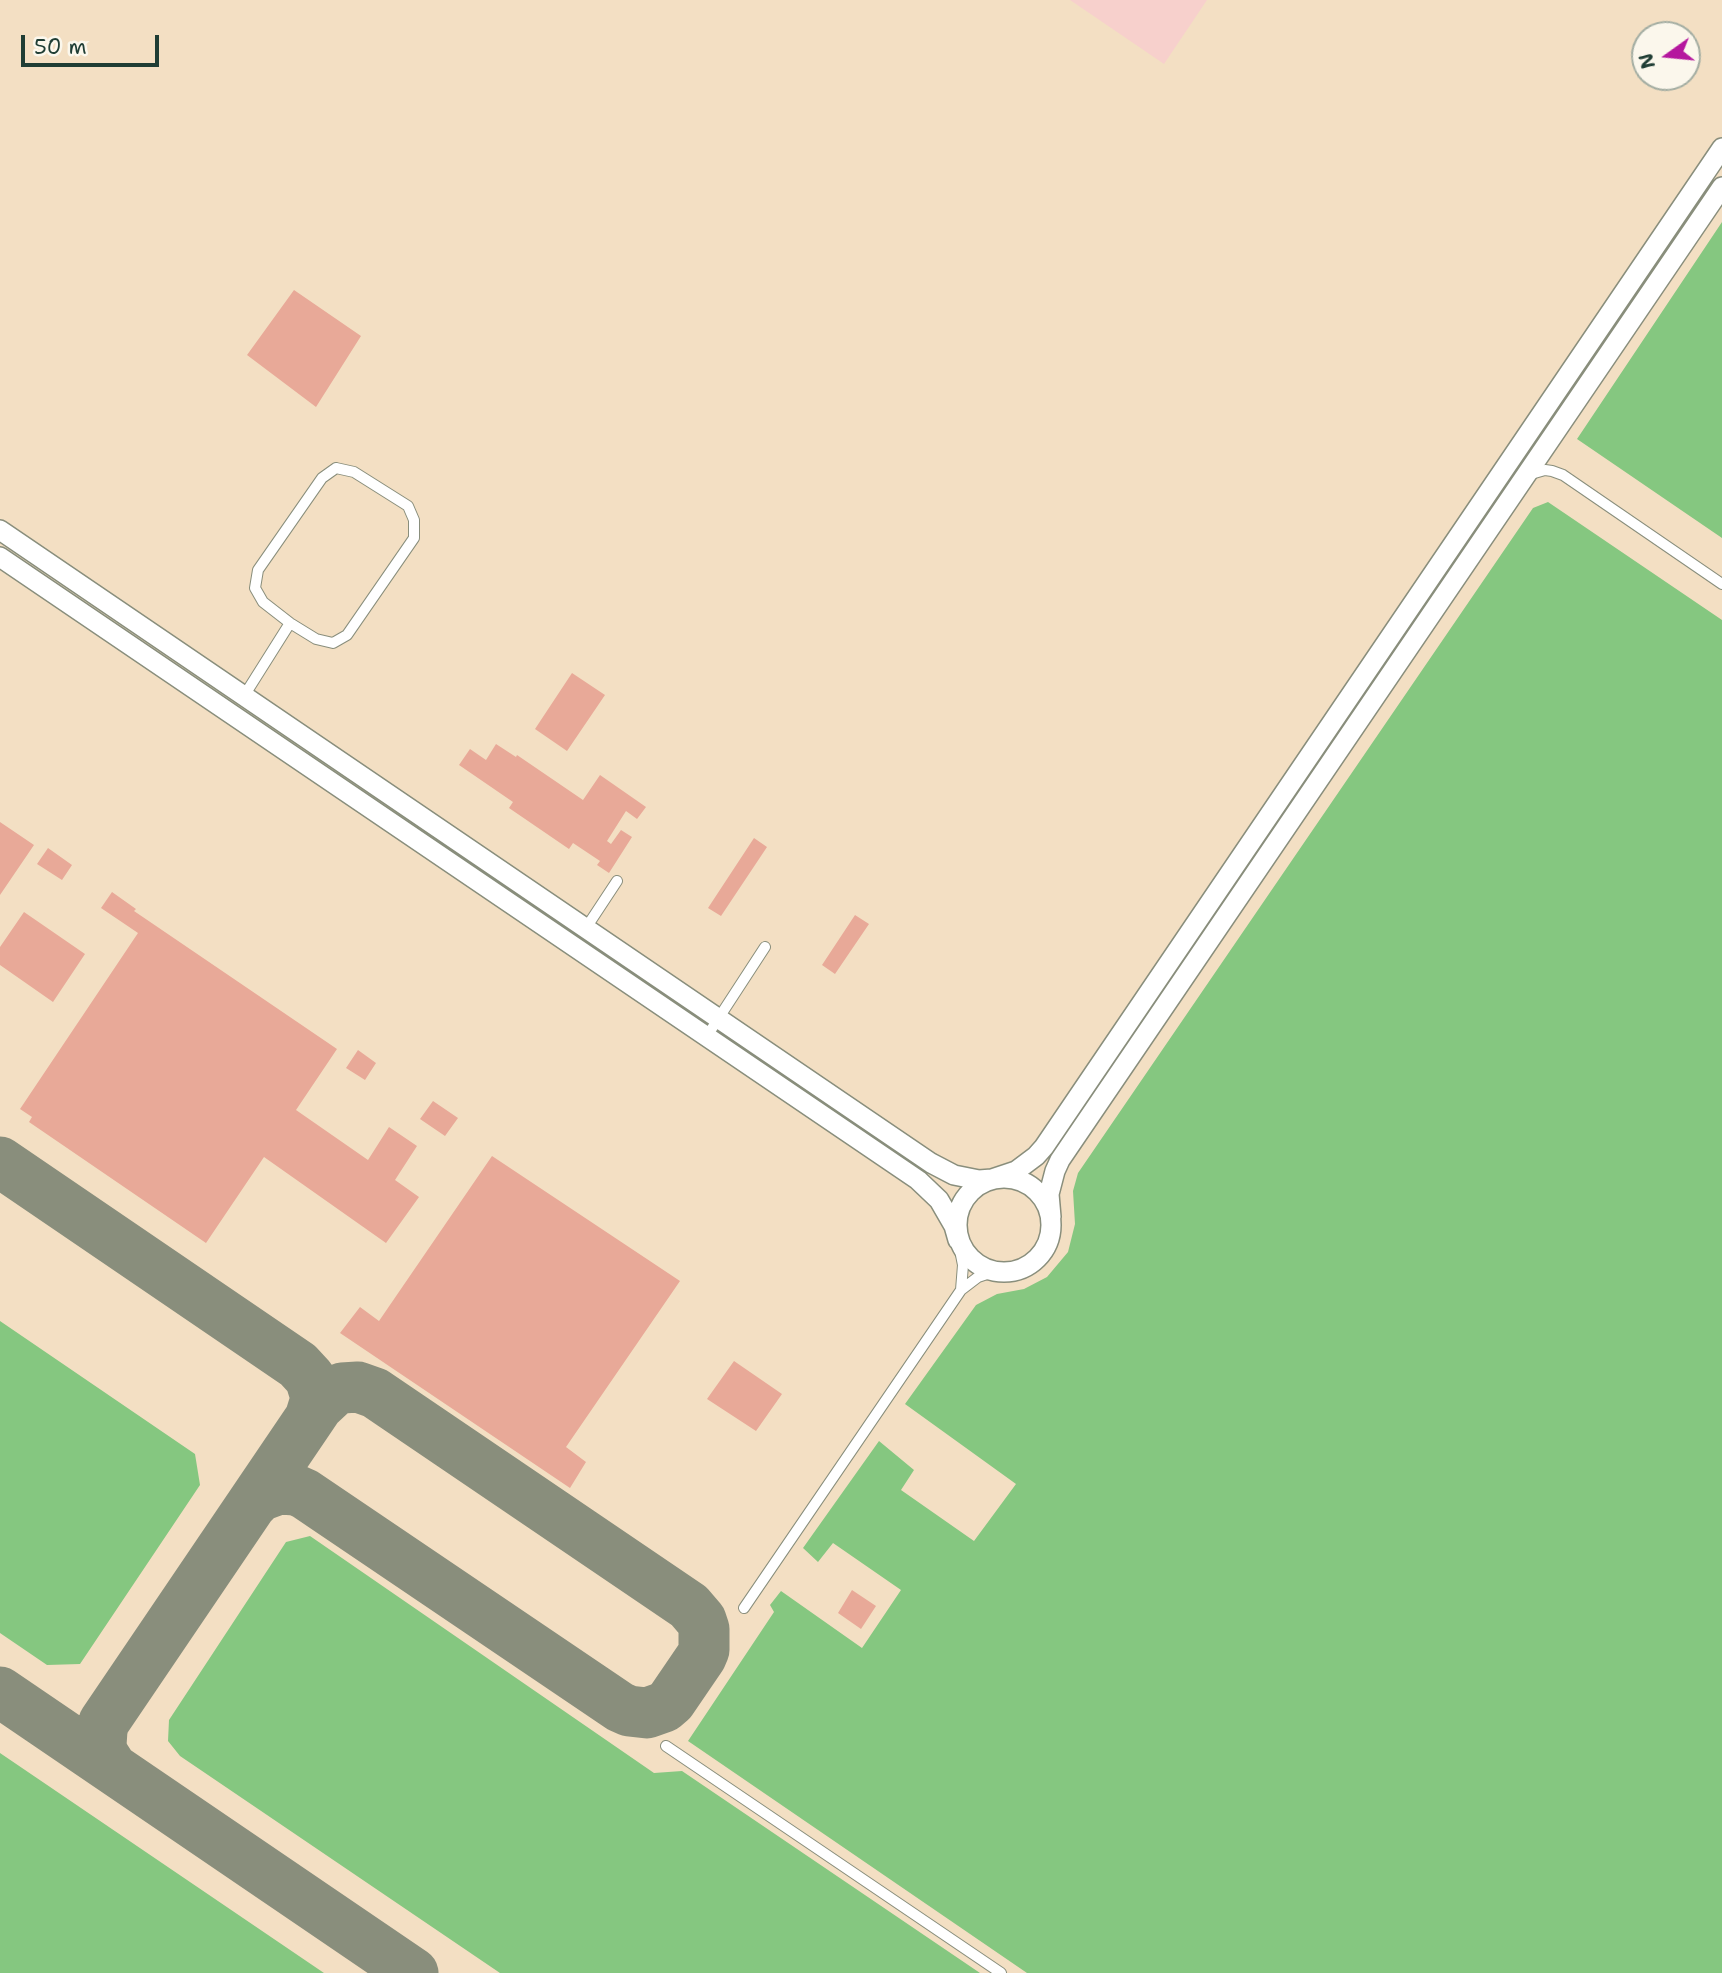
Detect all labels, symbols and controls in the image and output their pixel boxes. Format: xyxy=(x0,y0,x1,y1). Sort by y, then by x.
scale bar xyxy=(24,21,163,65)
north arrow xyxy=(1631,21,1701,91)
text: 50 m xyxy=(34,33,87,61)
text: N xyxy=(1633,51,1661,72)

